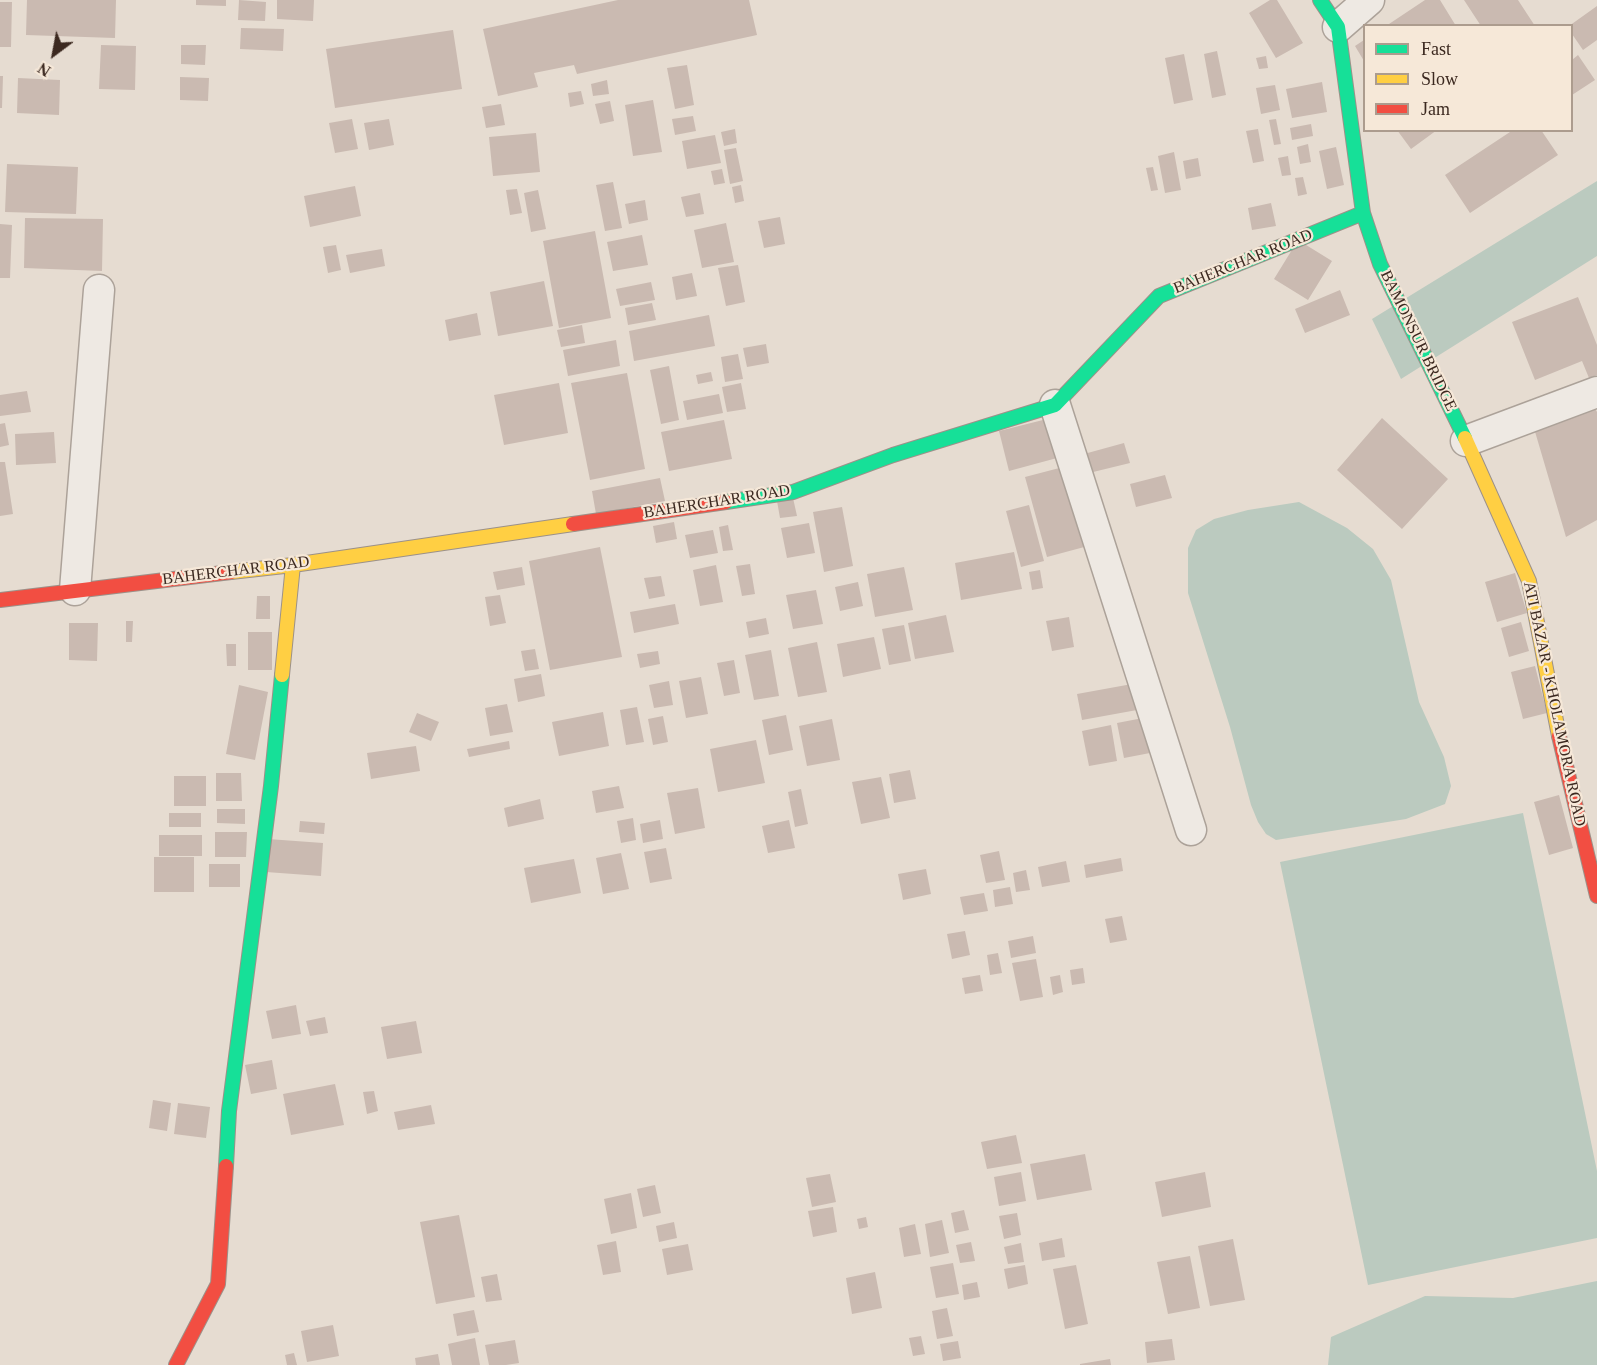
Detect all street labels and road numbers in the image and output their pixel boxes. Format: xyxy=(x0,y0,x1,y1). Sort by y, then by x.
street label: BAHERCHAR ROAD xyxy=(1171,225,1315,299)
street label: BAMONSUR BRIDGE xyxy=(1376,267,1460,415)
street label: BAHERCHAR ROAD xyxy=(642,481,792,523)
street label: BAHERCHAR ROAD xyxy=(161,552,311,590)
street label: ATI BAZAR - KHOLAMORA ROAD xyxy=(1519,580,1589,828)

